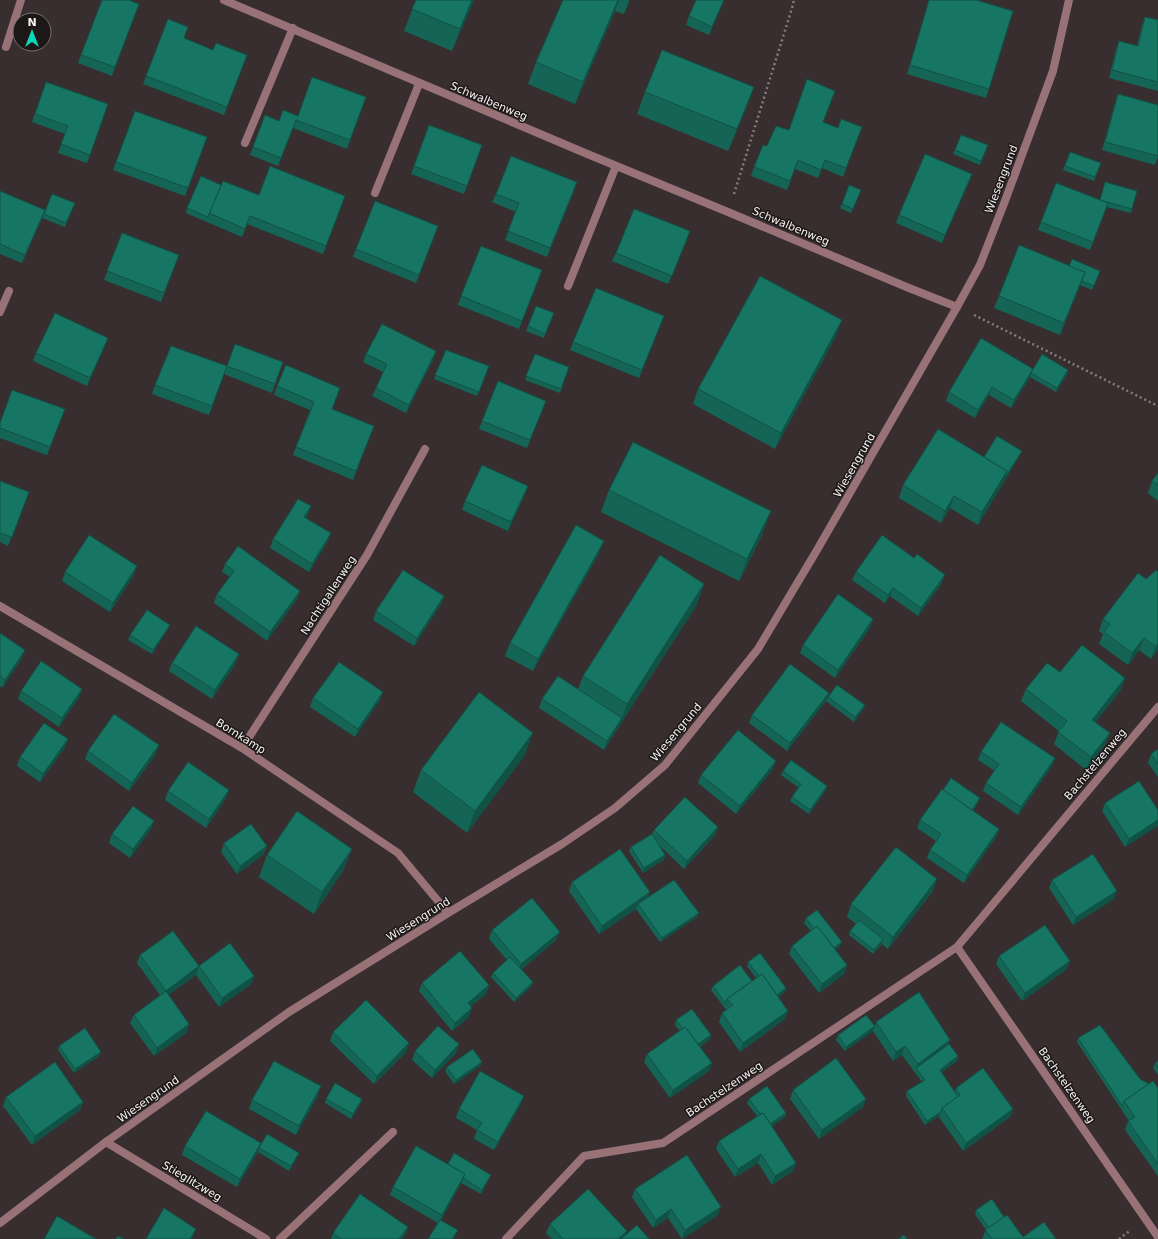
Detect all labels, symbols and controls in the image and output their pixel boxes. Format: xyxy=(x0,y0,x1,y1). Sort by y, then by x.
north arrow xyxy=(12,12,52,52)
text: N xyxy=(27,16,37,29)
street label: Schwalbenweg xyxy=(448,79,529,124)
street label: Wiesengrund xyxy=(982,143,1021,215)
street label: Schwalbenweg xyxy=(750,204,831,249)
street label: Wiesengrund xyxy=(831,431,878,500)
street label: Nachtigallenweg xyxy=(298,553,359,637)
street label: Wiesengrund xyxy=(648,700,705,764)
street label: Bornkamp xyxy=(213,716,268,757)
street label: Bachstelzenweg xyxy=(1062,726,1129,803)
street label: Wiesengrund xyxy=(384,895,452,944)
street label: Bachstelzenweg xyxy=(1036,1045,1098,1126)
street label: Bachstelzenweg xyxy=(684,1059,765,1120)
street label: Wiesengrund xyxy=(115,1073,182,1125)
street label: Stieglitzweg xyxy=(160,1159,224,1204)

